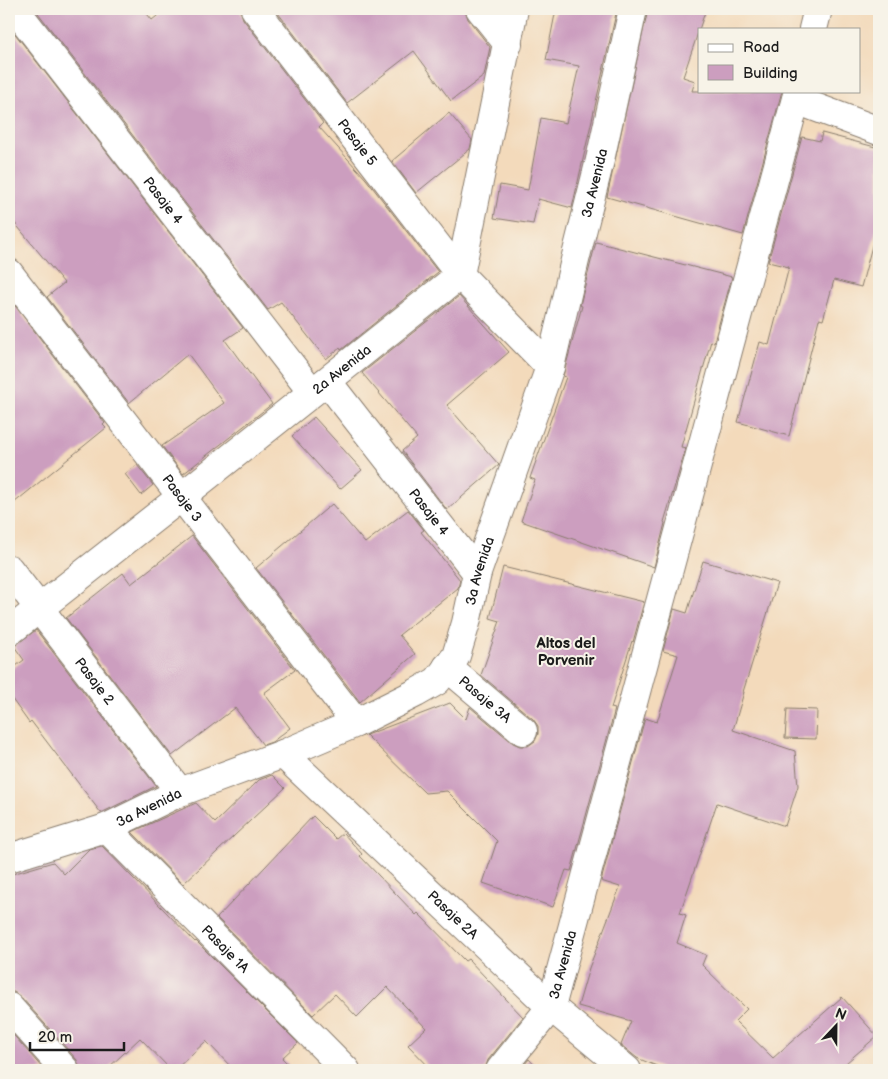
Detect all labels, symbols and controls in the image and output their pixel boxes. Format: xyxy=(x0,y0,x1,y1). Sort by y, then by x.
legend xyxy=(698,28,860,92)
text: Road xyxy=(743,38,779,57)
text: Building xyxy=(743,64,798,83)
street label: Pasaje 5 xyxy=(334,116,381,169)
street label: 3a Avenida xyxy=(578,147,611,219)
street label: Pasaje 4 xyxy=(139,174,187,228)
street label: 2a Avenida xyxy=(309,341,375,398)
street label: Pasaje 3 xyxy=(158,471,206,525)
street label: Pasaje 4 xyxy=(405,485,453,539)
street label: 3a Avenida xyxy=(462,534,498,607)
district label: Altos del Porvenir xyxy=(536,634,595,670)
street label: Pasaje 2 xyxy=(71,654,118,709)
street label: Pasaje 3A xyxy=(455,673,515,727)
street label: 3a Avenida xyxy=(113,785,184,831)
street label: Pasaje 2A xyxy=(424,887,482,943)
street label: Pasaje 1A xyxy=(198,922,253,977)
street label: 3a Avenida xyxy=(546,928,580,1001)
north arrow xyxy=(810,1002,860,1052)
text: N xyxy=(833,1005,849,1024)
scale bar xyxy=(30,1019,124,1051)
text: 20 m xyxy=(38,1028,72,1047)

